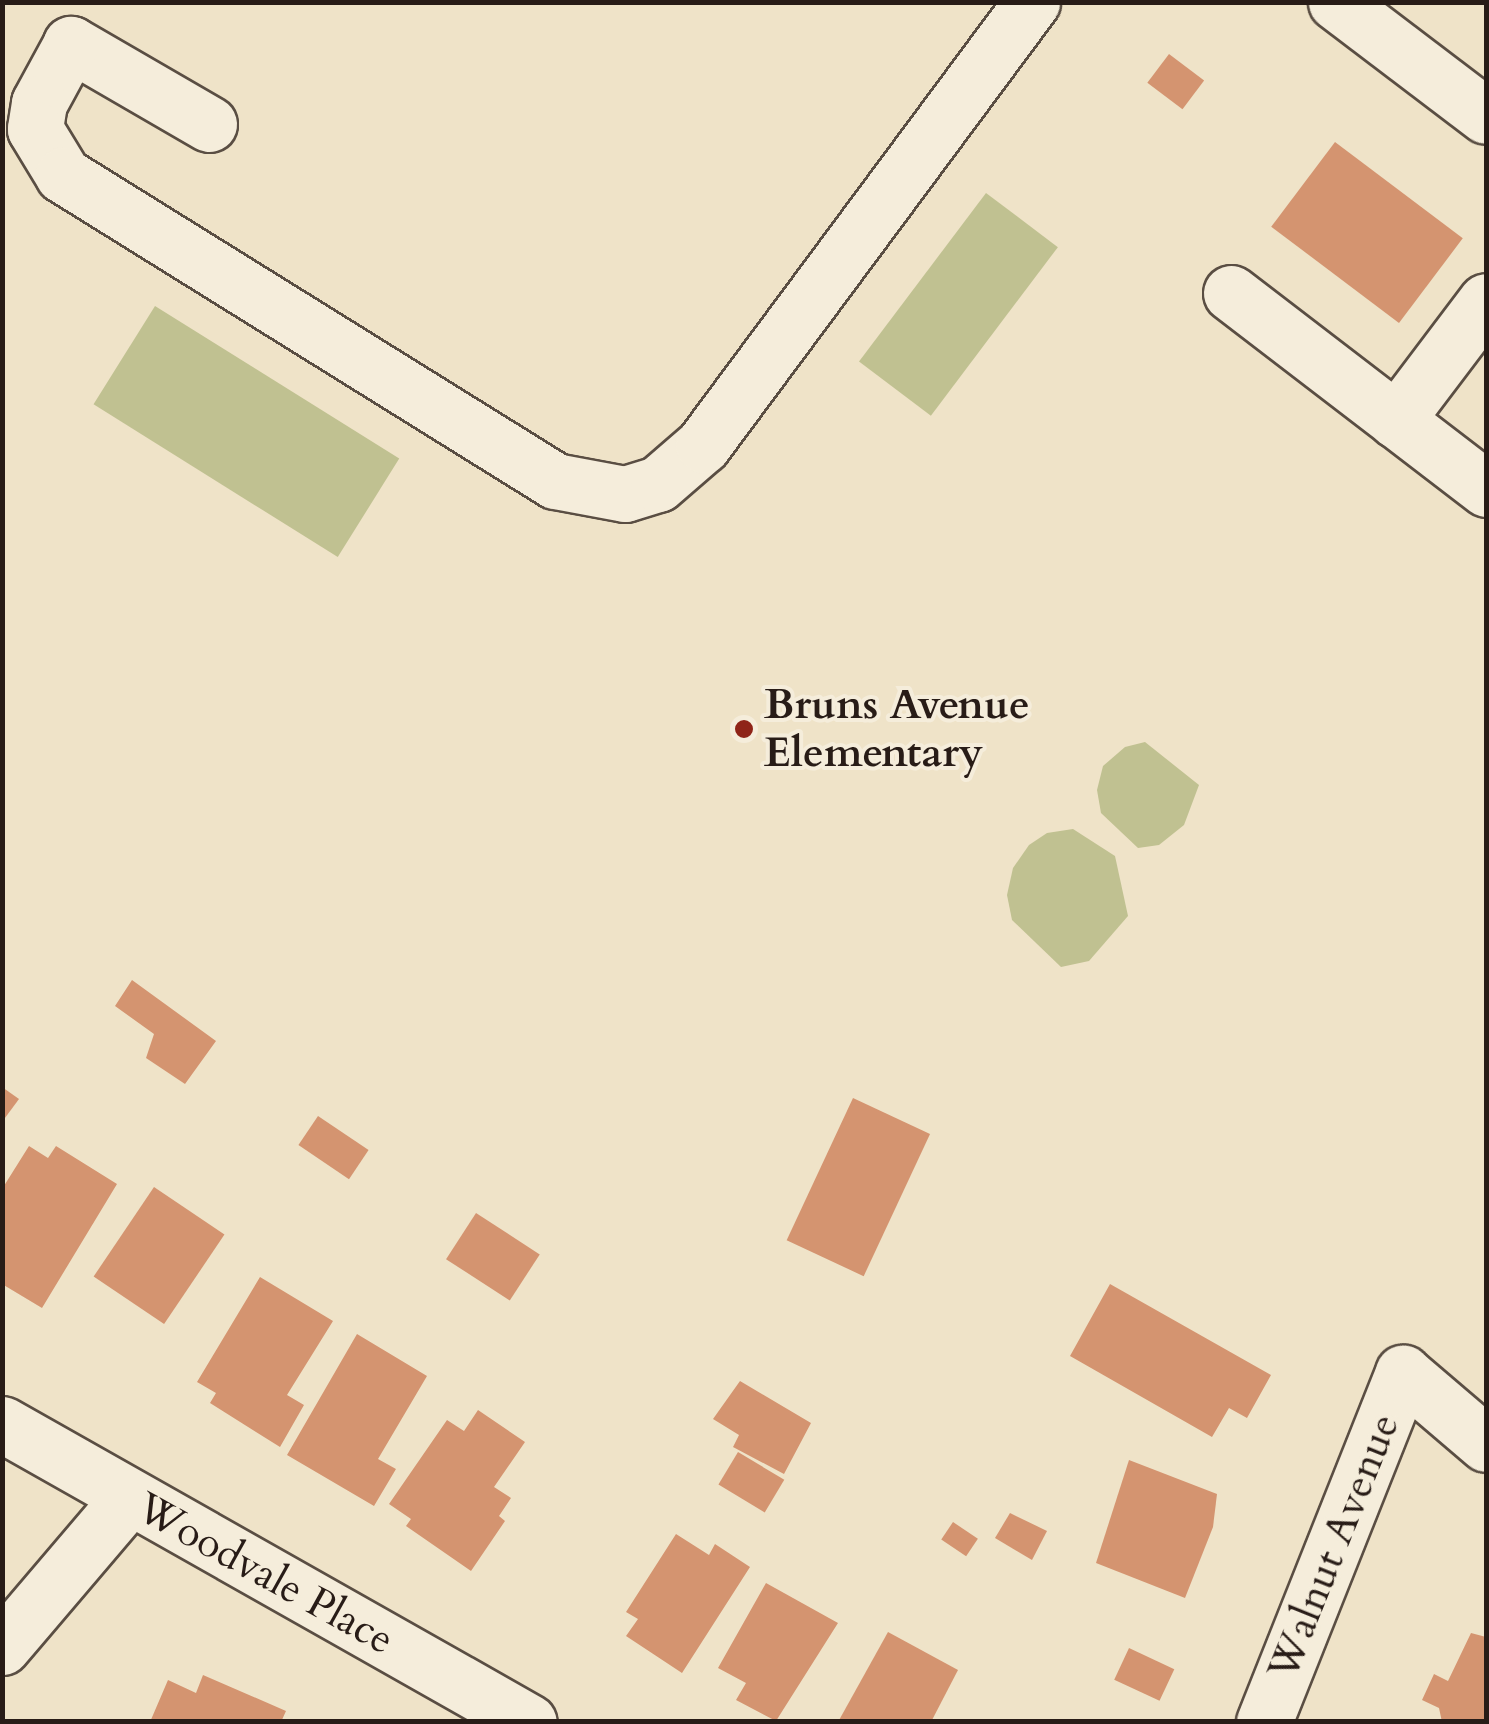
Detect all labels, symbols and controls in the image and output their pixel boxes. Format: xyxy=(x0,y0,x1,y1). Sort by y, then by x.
place label: Bruns Avenue Elementary xyxy=(764,680,1030,778)
marker: Bruns Avenue Elementary xyxy=(733,718,755,740)
street label: Walnut Avenue xyxy=(1258,1406,1410,1688)
street label: Woodvale Place xyxy=(128,1483,402,1665)

